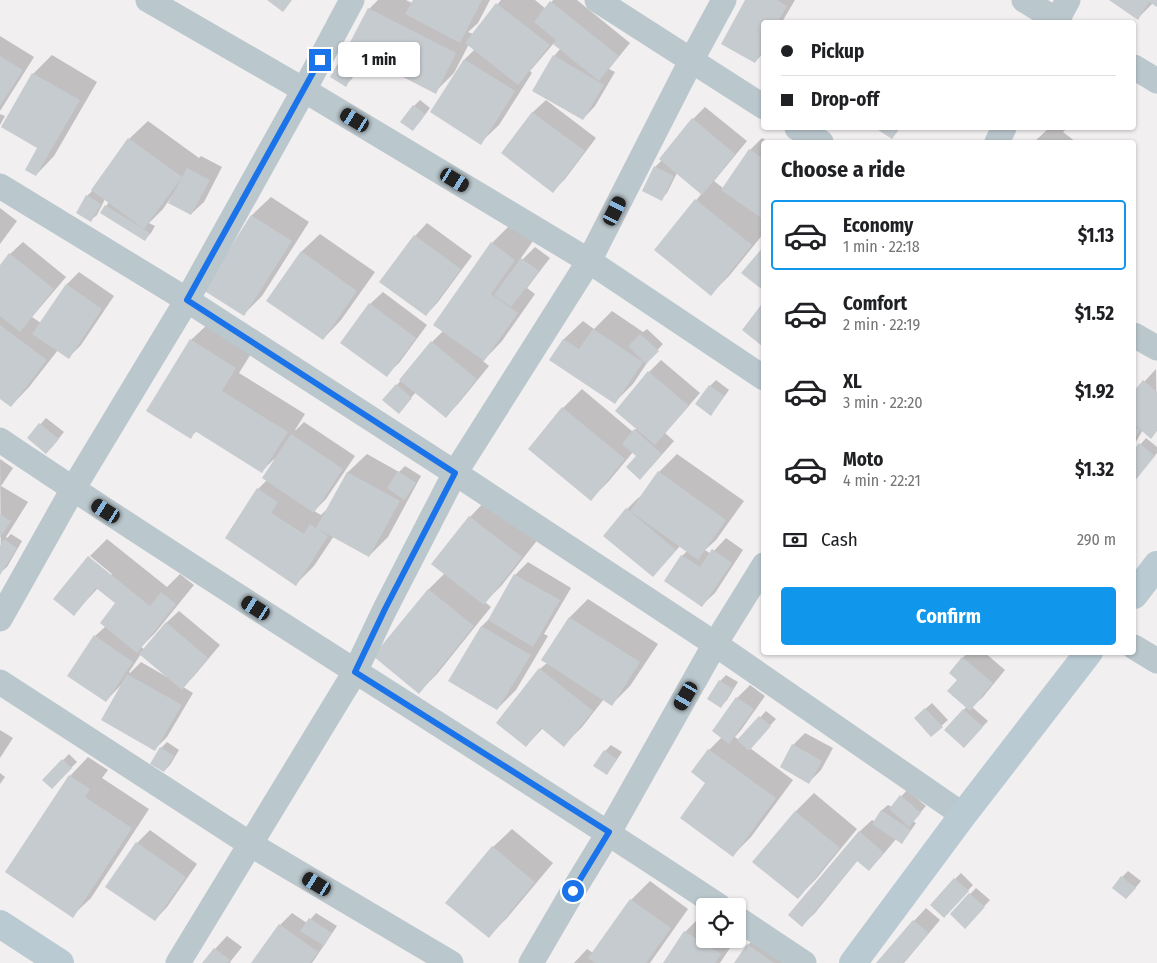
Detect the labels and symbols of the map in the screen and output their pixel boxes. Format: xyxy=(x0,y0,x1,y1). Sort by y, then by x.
callout: 1 min xyxy=(338,42,420,78)
route end xyxy=(309,49,331,71)
car xyxy=(338,106,371,134)
car xyxy=(438,166,471,194)
car xyxy=(601,194,628,228)
car xyxy=(89,497,122,525)
car xyxy=(239,594,272,622)
car xyxy=(672,679,699,713)
car xyxy=(300,870,333,898)
route start xyxy=(562,880,584,902)

